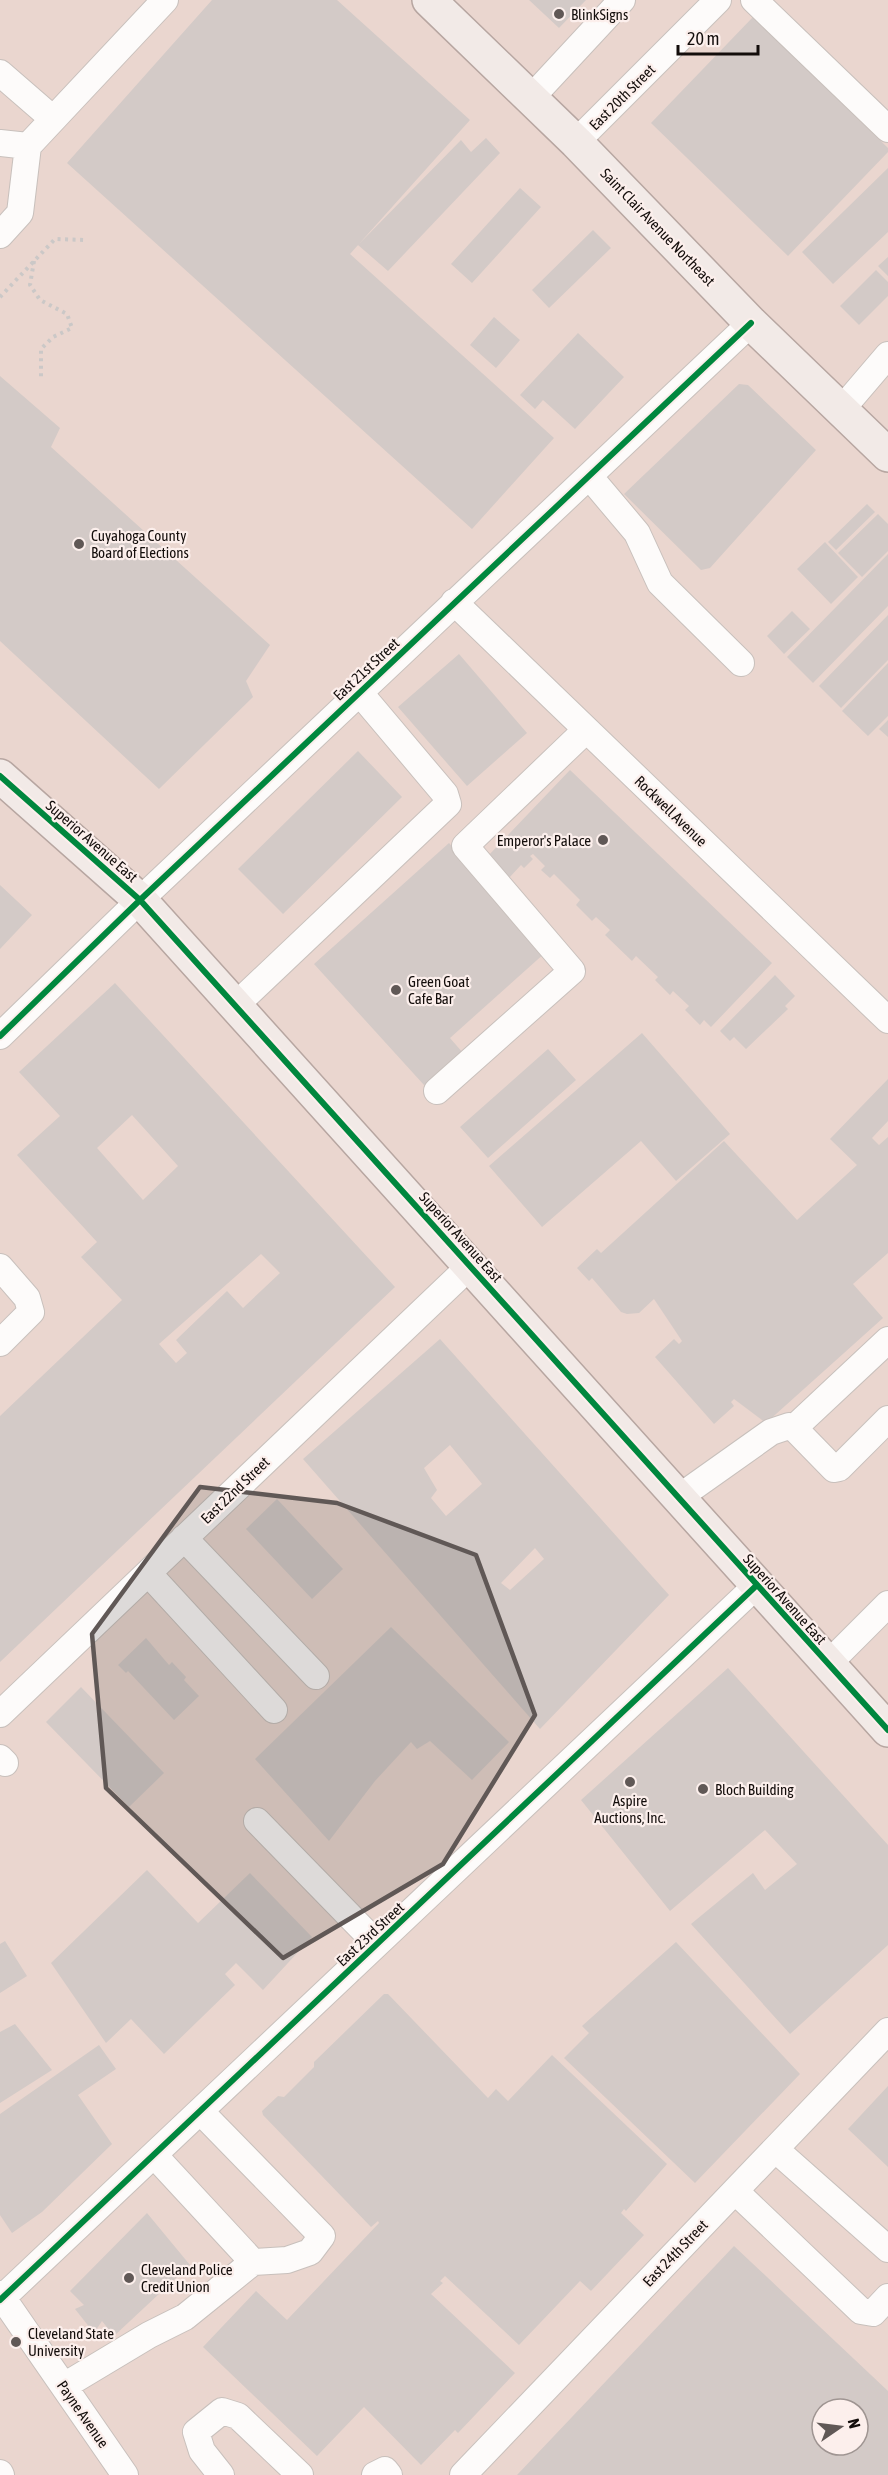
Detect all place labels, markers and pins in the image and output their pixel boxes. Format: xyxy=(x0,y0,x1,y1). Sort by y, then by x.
place label: BlinkSigns xyxy=(571,6,628,23)
marker: BlinkSigns xyxy=(552,7,566,21)
place label: Cuyahoga County Board of Elections xyxy=(91,527,189,561)
marker: Cuyahoga County Board of Elections xyxy=(72,537,86,551)
place label: Emperor's Palace xyxy=(497,832,591,849)
marker: Emperor's Palace xyxy=(596,833,610,847)
place label: Green Goat Cafe Bar xyxy=(408,973,470,1007)
marker: Green Goat Cafe Bar xyxy=(389,983,403,997)
marker: Aspire Auctions, Inc. xyxy=(623,1775,637,1789)
place label: Bloch Building xyxy=(715,1781,794,1798)
marker: Bloch Building xyxy=(696,1782,710,1796)
place label: Aspire Auctions, Inc. xyxy=(594,1792,666,1826)
place label: Cleveland Police Credit Union xyxy=(141,2261,233,2295)
marker: Cleveland Police Credit Union xyxy=(122,2271,136,2285)
place label: Cleveland State University xyxy=(28,2325,114,2359)
marker: Cleveland State University xyxy=(9,2335,23,2349)

